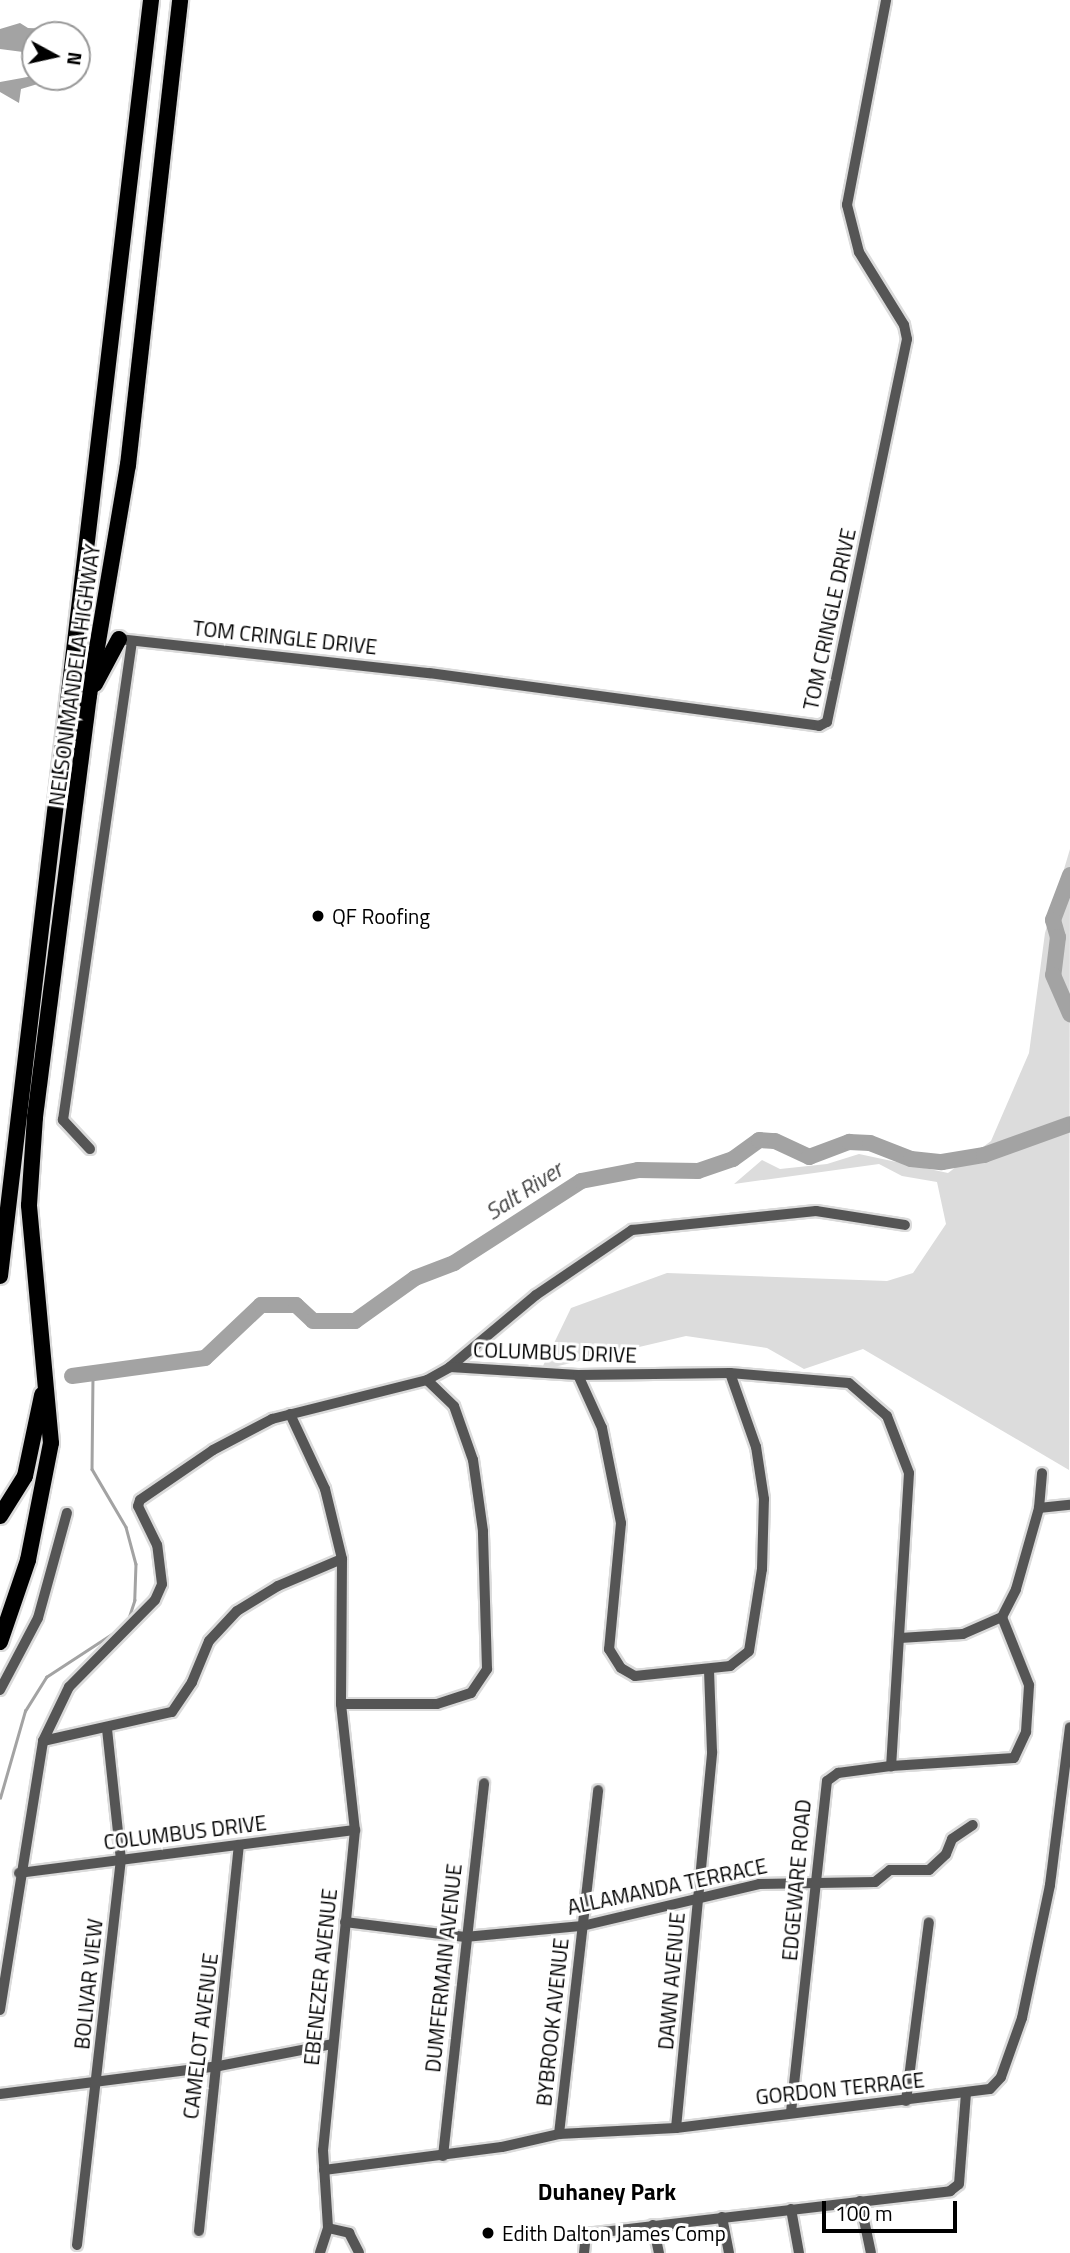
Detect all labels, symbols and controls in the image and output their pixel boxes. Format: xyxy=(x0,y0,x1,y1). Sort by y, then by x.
north arrow xyxy=(21,21,91,91)
text: N xyxy=(60,50,91,67)
street label: TOM CRINGLE DRIVE xyxy=(797,526,861,712)
street label: NELSON MANDELA HIGHWAY xyxy=(43,543,105,807)
street label: TOM CRINGLE DRIVE xyxy=(192,615,378,659)
place label: QF Roofing xyxy=(332,903,430,929)
marker: QF Roofing xyxy=(310,908,326,924)
water label: Salt River xyxy=(480,1156,568,1226)
street label: COLUMBUS DRIVE xyxy=(473,1337,637,1367)
street label: EDGEWARE ROAD xyxy=(776,1798,816,1962)
street label: COLUMBUS DRIVE xyxy=(102,1810,268,1854)
street label: ALLAMANDA TERRACE xyxy=(565,1853,769,1919)
street label: DUMFERMAIN AVENUE xyxy=(420,1862,466,2074)
street label: EBENEZER AVENUE xyxy=(298,1887,342,2067)
street label: DAWN AVENUE xyxy=(652,1911,690,2051)
street label: BOLIVAR VIEW xyxy=(69,1917,107,2051)
street label: BYBROOK AVENUE xyxy=(531,1937,573,2107)
street label: CAMELOT AVENUE xyxy=(177,1952,223,2120)
street label: GORDON TERRACE xyxy=(754,2067,926,2109)
district label: Duhaney Park xyxy=(538,2178,676,2206)
scale bar xyxy=(825,2186,960,2230)
text: 100 m xyxy=(835,2197,892,2229)
place label: Edith Dalton James Comp xyxy=(502,2220,726,2246)
marker: Edith Dalton James Comp xyxy=(480,2225,496,2241)

